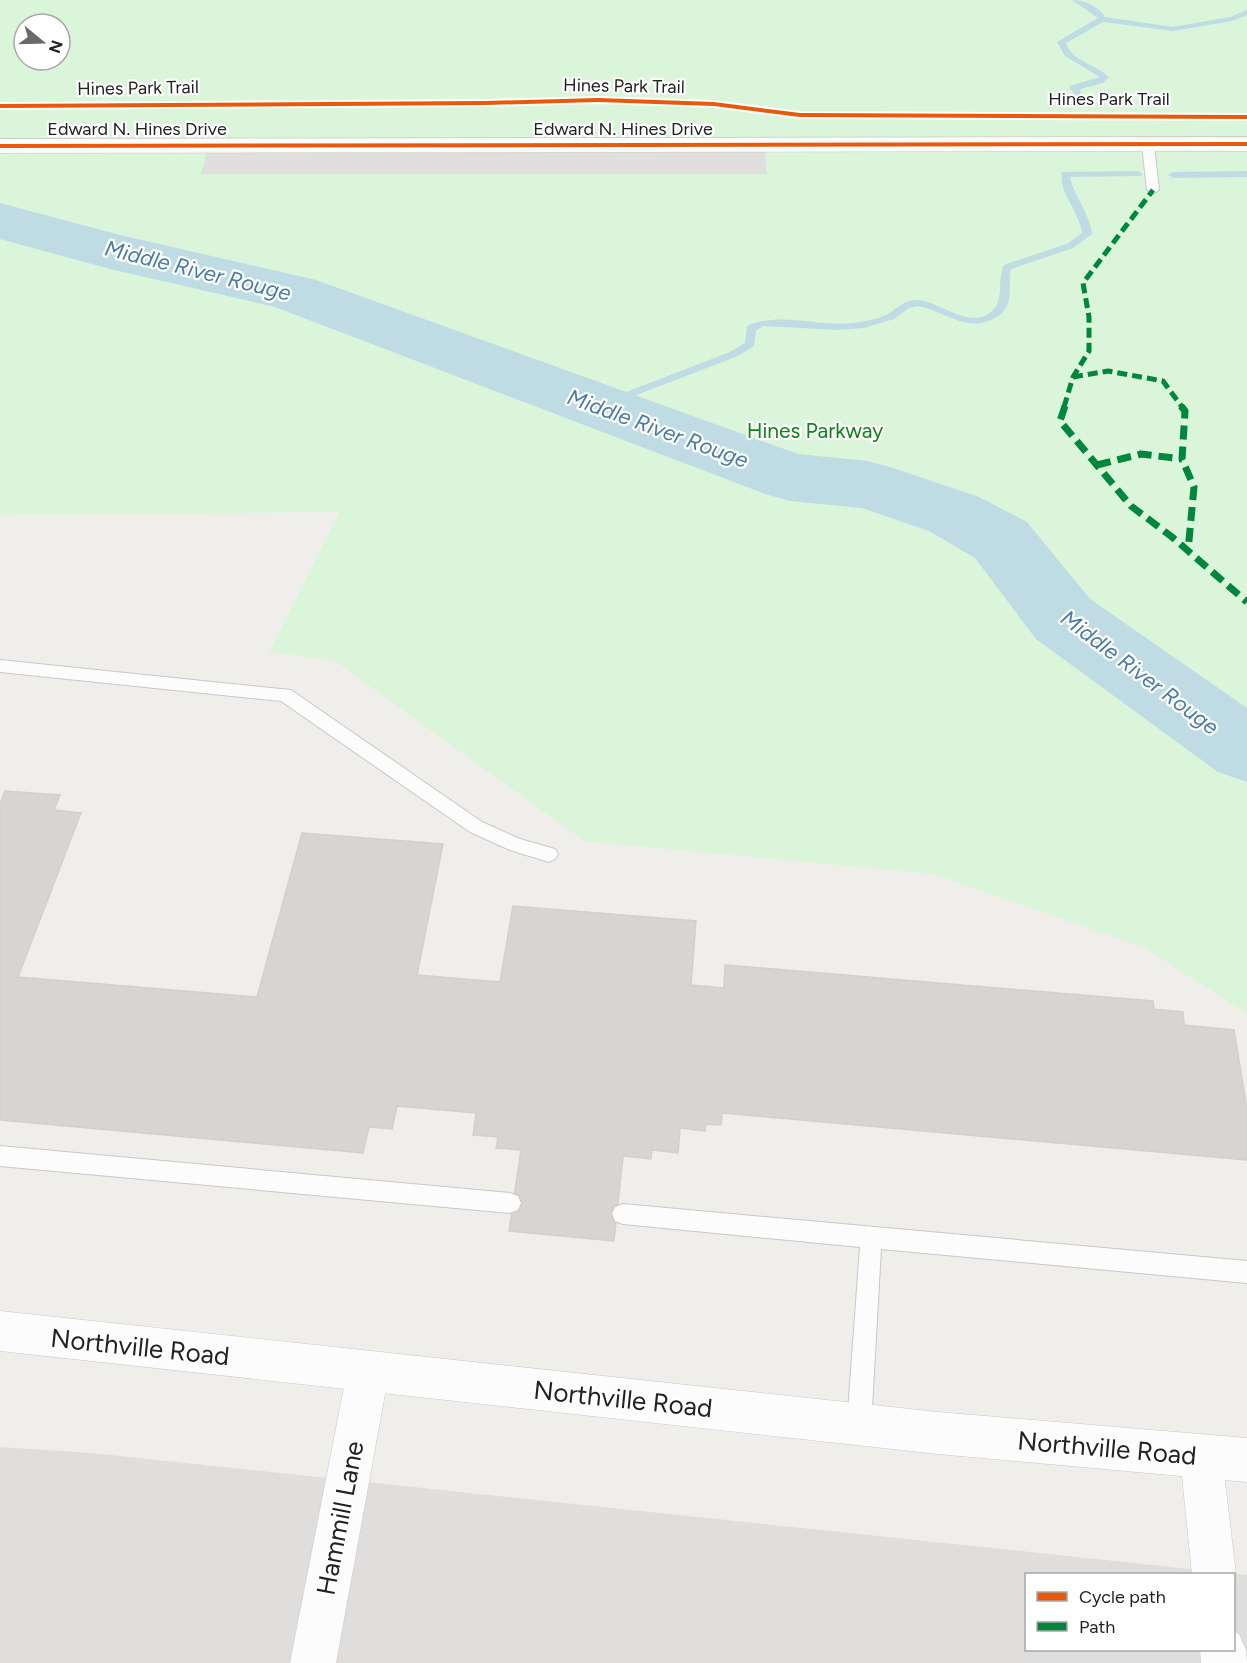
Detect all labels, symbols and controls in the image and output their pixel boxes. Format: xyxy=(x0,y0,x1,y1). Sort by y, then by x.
north arrow xyxy=(12,12,72,72)
text: N xyxy=(45,38,67,56)
street label: Hines Park Trail xyxy=(563,74,685,98)
street label: Hines Park Trail xyxy=(77,76,199,100)
street label: Hines Park Trail xyxy=(1048,88,1170,110)
street label: Edward N. Hines Drive xyxy=(47,118,227,140)
street label: Edward N. Hines Drive xyxy=(533,118,713,140)
water label: Middle River Rouge xyxy=(102,234,294,307)
water label: Middle River Rouge xyxy=(564,383,752,474)
park label: Hines Parkway xyxy=(747,418,883,443)
water label: Middle River Rouge xyxy=(1055,604,1224,741)
street label: Northville Road xyxy=(49,1322,231,1372)
street label: Northville Road xyxy=(532,1374,714,1424)
street label: Northville Road xyxy=(1016,1424,1198,1472)
street label: Hammill Lane xyxy=(309,1438,371,1598)
legend xyxy=(1025,1573,1235,1651)
text: Cycle path xyxy=(1079,1586,1166,1608)
text: Path xyxy=(1079,1616,1115,1638)

